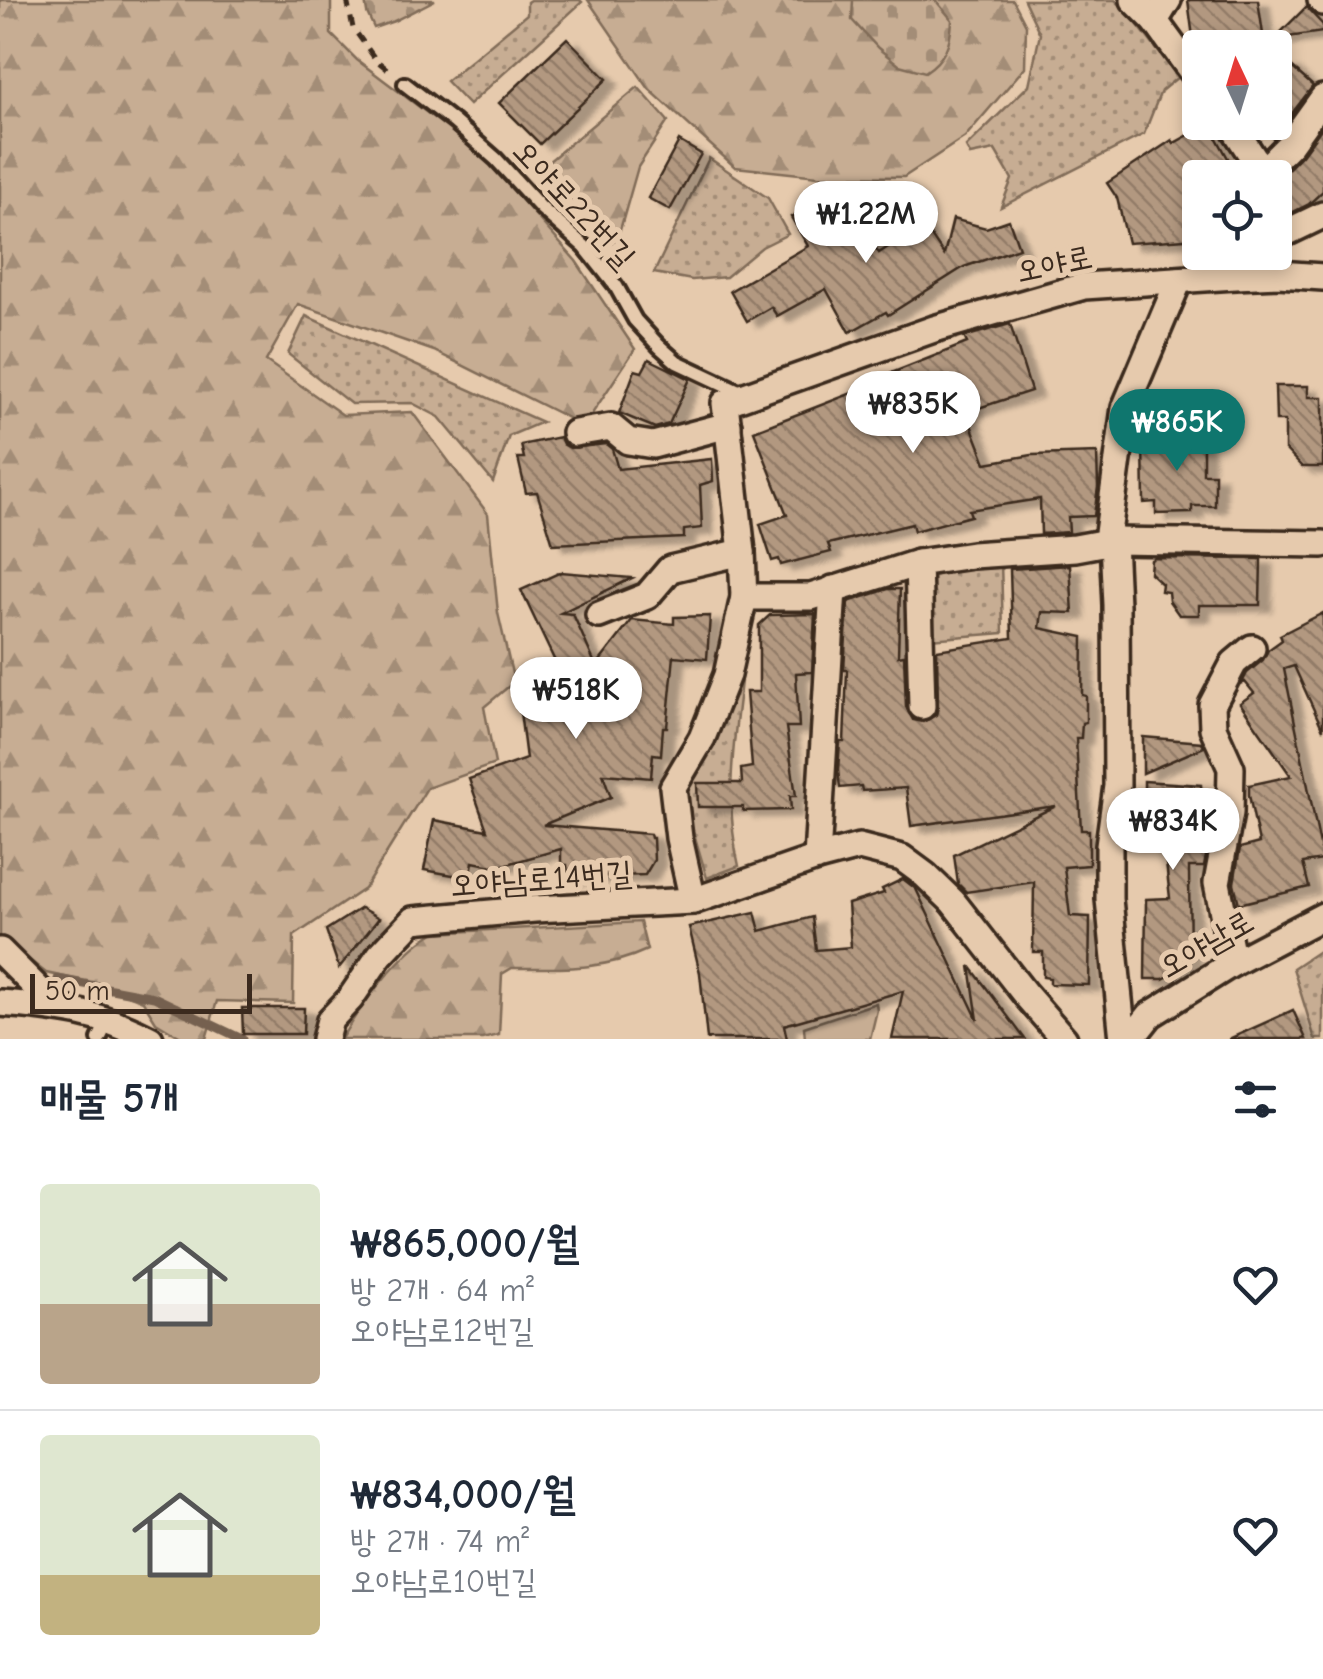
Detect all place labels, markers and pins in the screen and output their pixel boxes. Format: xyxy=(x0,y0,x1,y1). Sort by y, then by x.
pin: ₩1.22M xyxy=(785,181,947,266)
pin: ₩835K xyxy=(843,371,983,456)
pin: ₩865K xyxy=(1107,389,1247,474)
pin: ₩518K xyxy=(506,657,646,742)
pin: ₩834K xyxy=(1103,788,1243,873)

